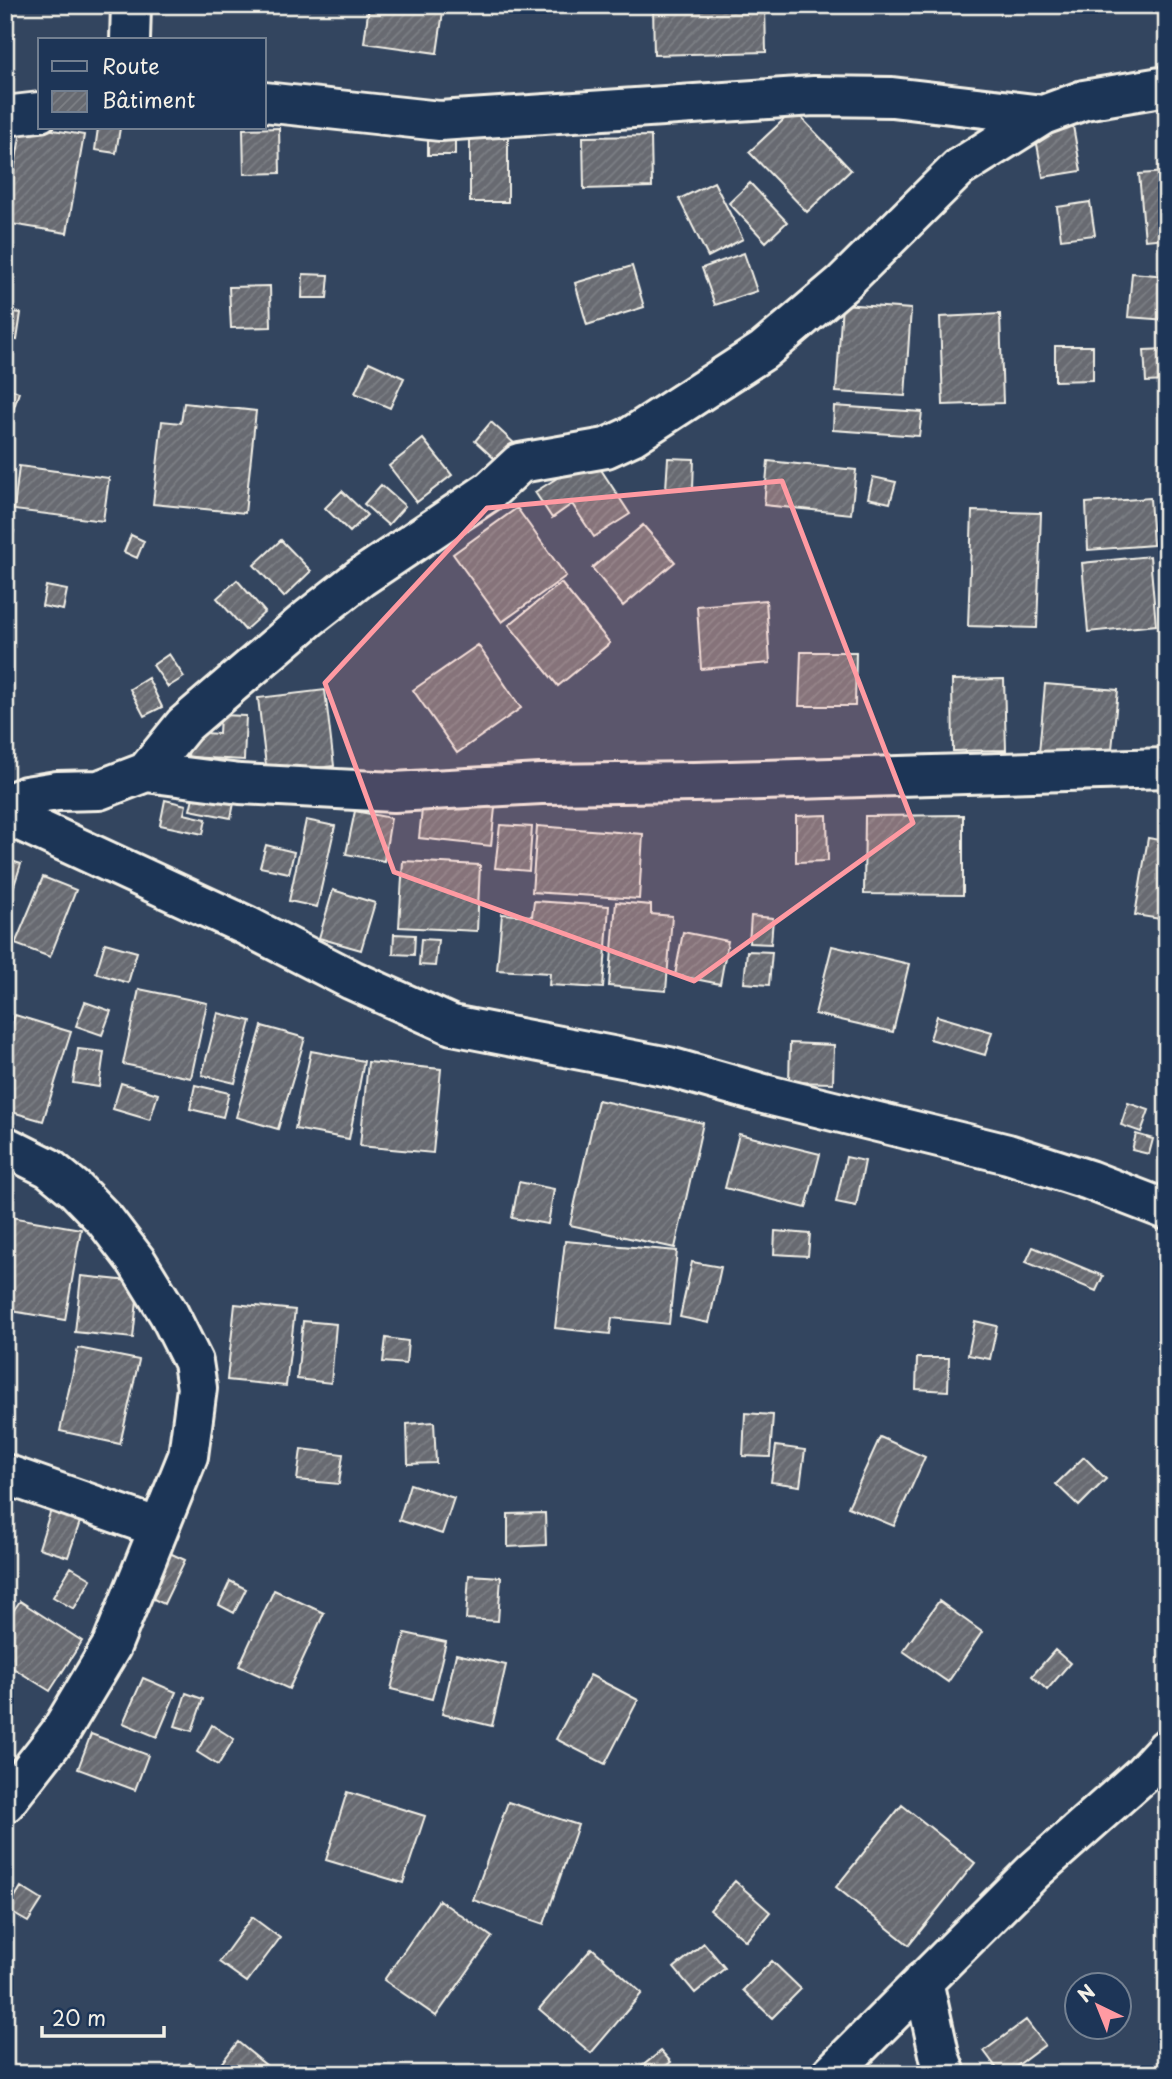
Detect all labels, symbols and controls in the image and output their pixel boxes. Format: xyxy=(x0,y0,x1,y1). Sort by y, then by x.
legend xyxy=(38,38,266,130)
text: Route xyxy=(102,49,160,81)
text: Bâtiment xyxy=(102,83,195,115)
north arrow xyxy=(1064,1970,1134,2040)
text: N xyxy=(1071,1977,1101,2008)
scale bar xyxy=(42,1995,164,2039)
text: 20 m xyxy=(52,2001,106,2033)

